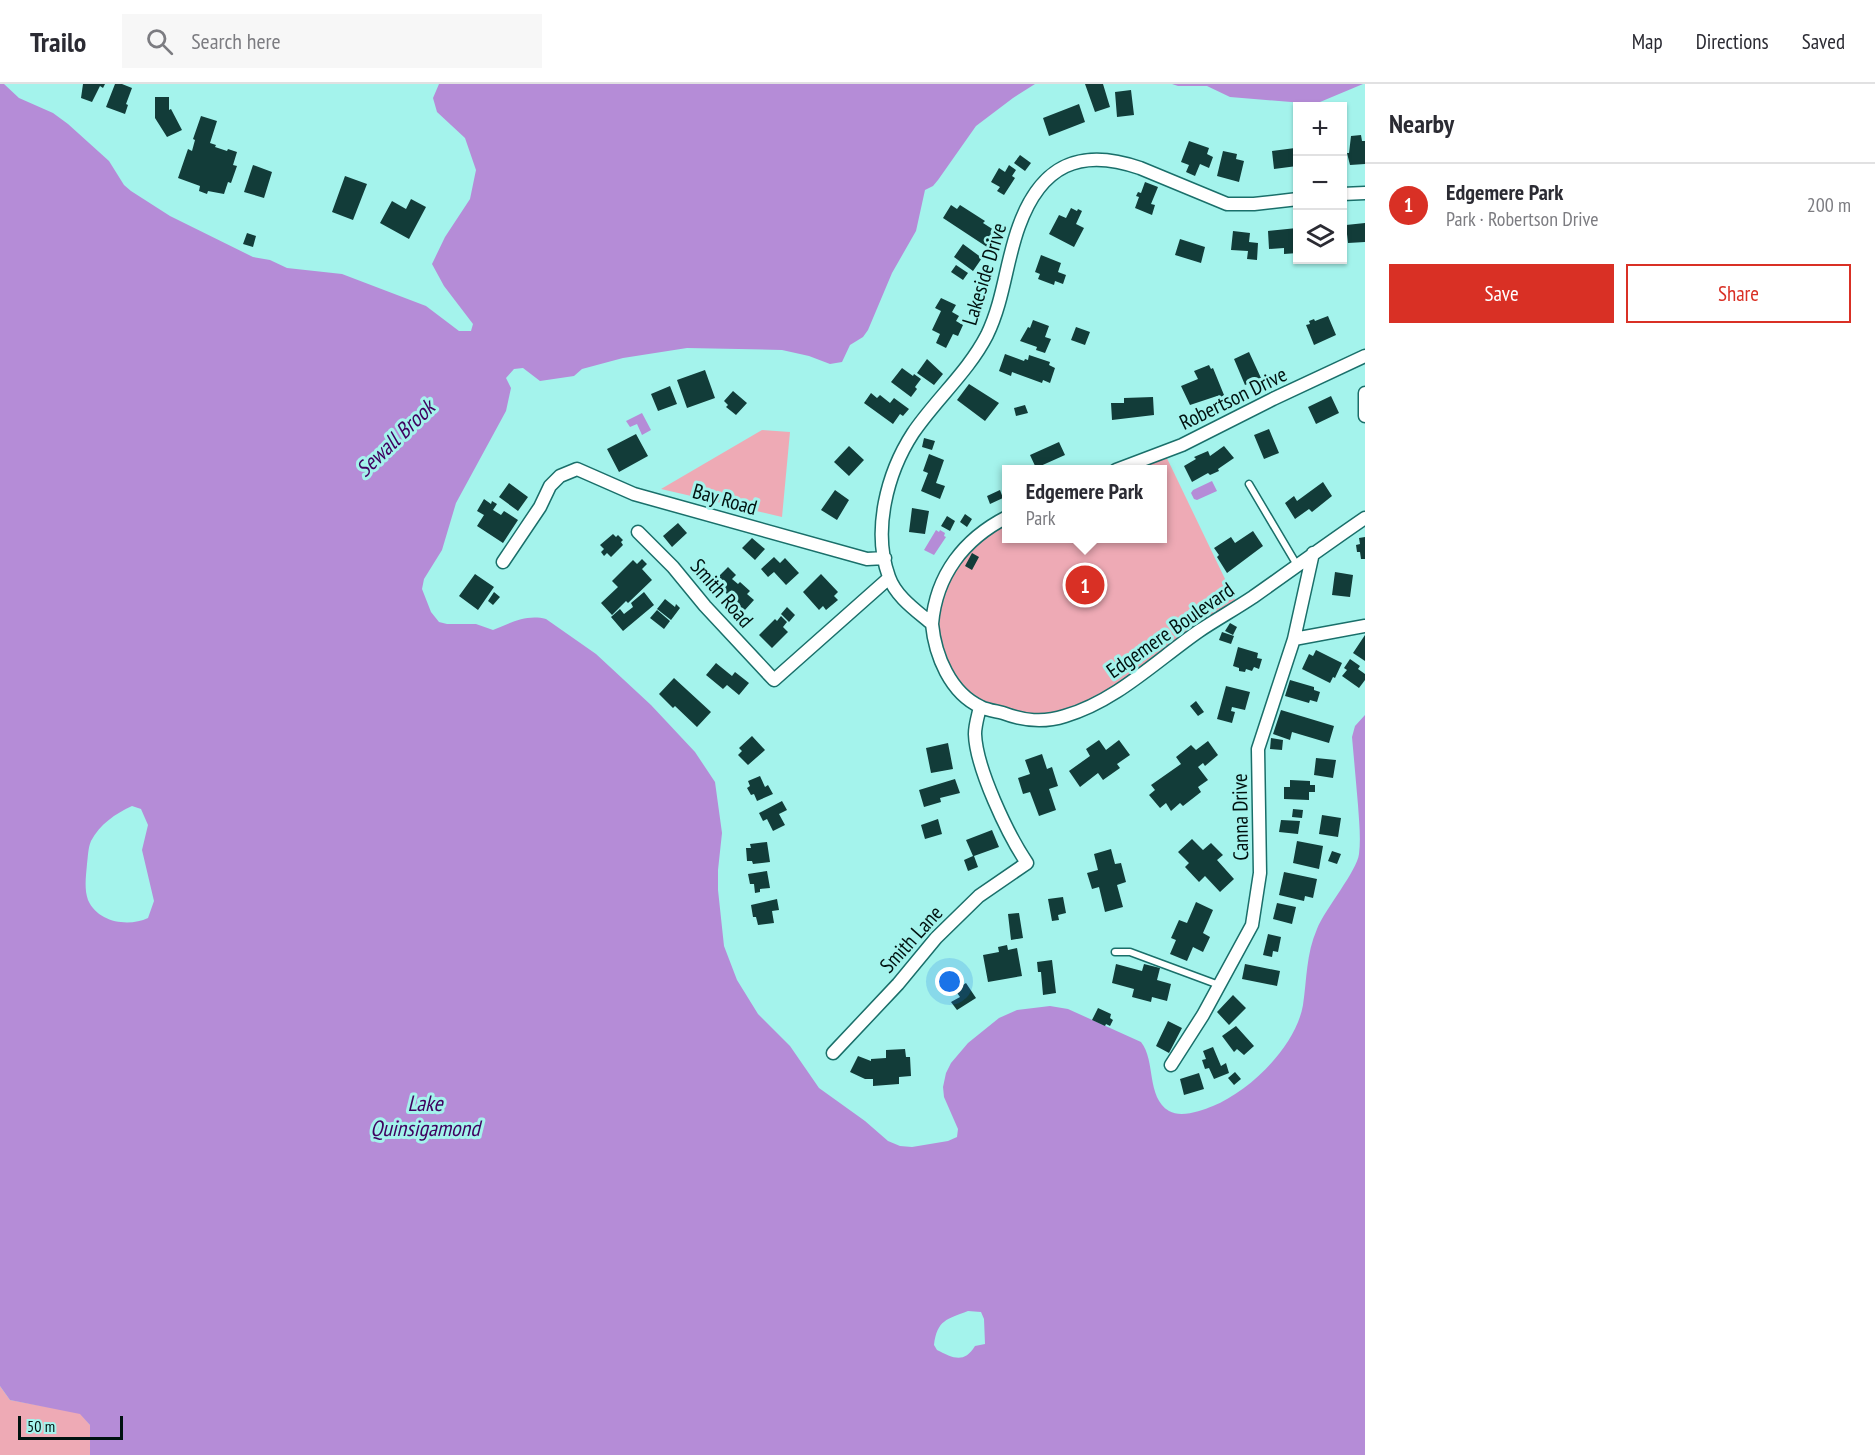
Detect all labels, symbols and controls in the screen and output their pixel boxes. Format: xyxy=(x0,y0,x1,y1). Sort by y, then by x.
search box xyxy=(122,14,542,68)
text: Trailo xyxy=(30,23,86,60)
icon: search xyxy=(143,25,176,58)
text: Search here xyxy=(191,27,281,55)
text: Map xyxy=(1632,28,1663,55)
text: Directions xyxy=(1696,28,1769,55)
text: Saved xyxy=(1802,28,1845,55)
map controls xyxy=(1293,102,1347,264)
button: + xyxy=(1293,102,1347,156)
text: Nearby xyxy=(1389,107,1454,140)
button: − xyxy=(1293,156,1347,210)
text: Edgemere Park xyxy=(1446,178,1563,206)
text: 1 xyxy=(1404,192,1413,218)
text: 200 m xyxy=(1807,192,1851,218)
text: Park · Robertson Drive xyxy=(1446,206,1599,232)
button: layers xyxy=(1293,210,1347,264)
street label: Lakeside Drive xyxy=(956,220,1012,328)
button: Save xyxy=(1389,264,1614,323)
button: Share xyxy=(1626,264,1851,323)
street label: Robertson Drive xyxy=(1175,360,1291,436)
water label: Sewall Brook xyxy=(350,392,442,482)
popup xyxy=(1002,465,1167,543)
street label: Bay Road xyxy=(690,477,760,521)
text: Edgemere Park xyxy=(1026,477,1143,505)
text: Park xyxy=(1026,505,1056,531)
street label: Smith Road xyxy=(685,553,759,633)
pin: 1 xyxy=(1066,562,1104,608)
street label: Edgemere Boulevard xyxy=(1101,576,1239,684)
street label: Canna Drive xyxy=(1226,773,1254,861)
street label: Smith Lane xyxy=(874,900,948,978)
your location xyxy=(935,967,964,996)
water label: Lake Quinsigamond xyxy=(370,1089,483,1142)
scale bar xyxy=(18,1413,123,1440)
text: 50 m xyxy=(27,1416,55,1436)

